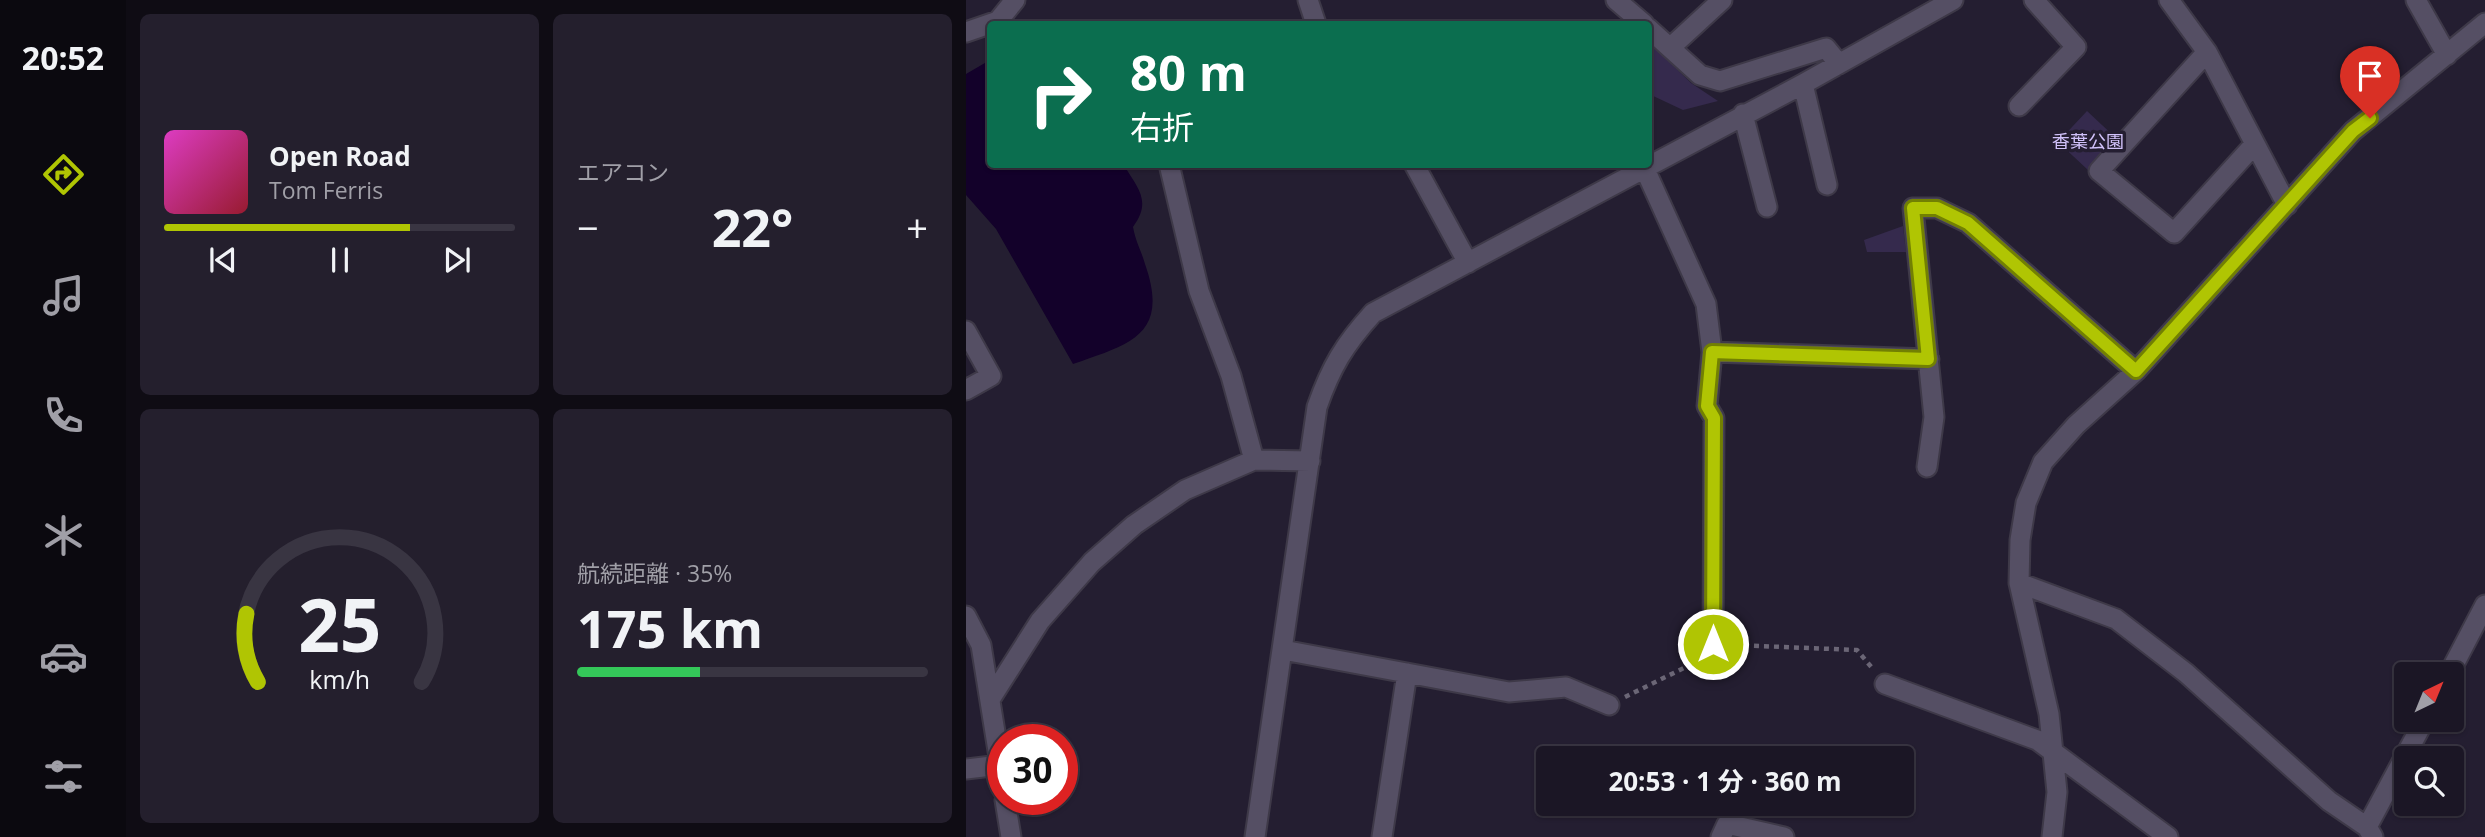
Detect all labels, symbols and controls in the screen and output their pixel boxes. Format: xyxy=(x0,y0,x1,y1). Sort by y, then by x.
text: 20:52 xyxy=(22,36,104,79)
text: 80 m xyxy=(1130,39,1247,105)
pin xyxy=(2340,46,2400,118)
icon: right xyxy=(1015,49,1106,140)
icon: arrive xyxy=(2351,57,2389,95)
text: 右折 xyxy=(1130,105,1194,148)
park label: 香葉公園 xyxy=(2052,129,2124,153)
text: Open Road xyxy=(269,138,411,174)
icon: directions xyxy=(39,150,88,199)
text: エアコン xyxy=(577,156,669,188)
text: Tom Ferris xyxy=(269,174,383,206)
text: 22° xyxy=(712,191,793,262)
text: − xyxy=(577,201,599,253)
text: + xyxy=(906,201,928,253)
icon: previous xyxy=(204,241,242,279)
icon: pause xyxy=(321,241,359,279)
icon: next xyxy=(438,241,476,279)
icon: music xyxy=(39,271,88,320)
icon: phone xyxy=(39,391,88,440)
icon: climate xyxy=(39,511,88,560)
text: 航続距離 · 35% xyxy=(577,557,732,589)
text: 25 xyxy=(298,574,381,673)
text: 175 km xyxy=(577,592,763,663)
position arrow xyxy=(1676,607,1750,681)
icon: car xyxy=(39,632,88,681)
text: km/h xyxy=(309,662,370,696)
north arrow xyxy=(2394,662,2464,732)
map controls xyxy=(2394,662,2464,816)
speed limit sign: 30 xyxy=(987,724,1078,815)
button: search xyxy=(2394,746,2464,816)
icon: filters xyxy=(39,752,88,801)
text: 20:53 · 1 分 · 360 m xyxy=(1608,763,1842,799)

